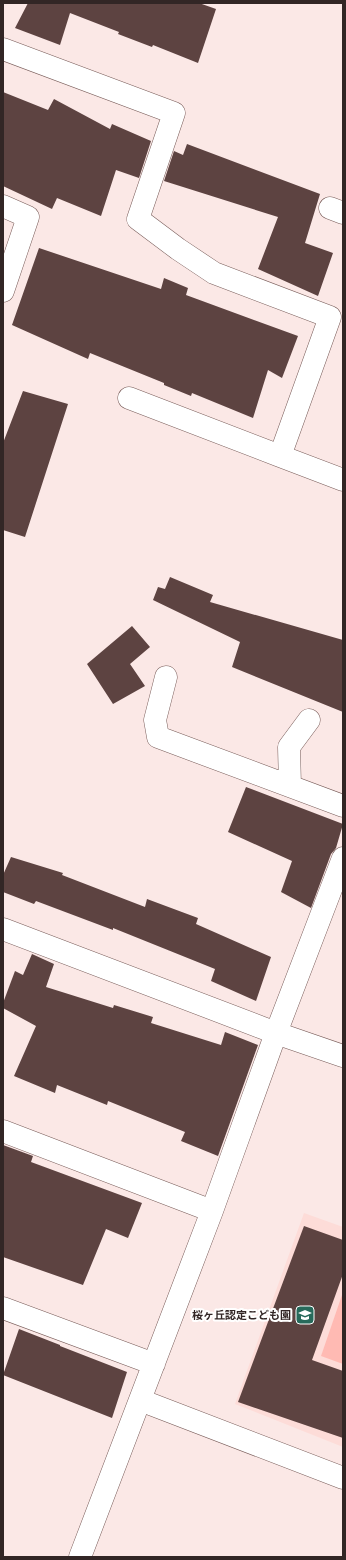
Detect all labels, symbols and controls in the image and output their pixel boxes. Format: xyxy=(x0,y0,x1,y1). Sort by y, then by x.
school or university icon: 桜ヶ丘認定こども園 xyxy=(294,1304,316,1326)
place label: 桜ヶ丘認定こども園 xyxy=(192,1308,291,1322)

